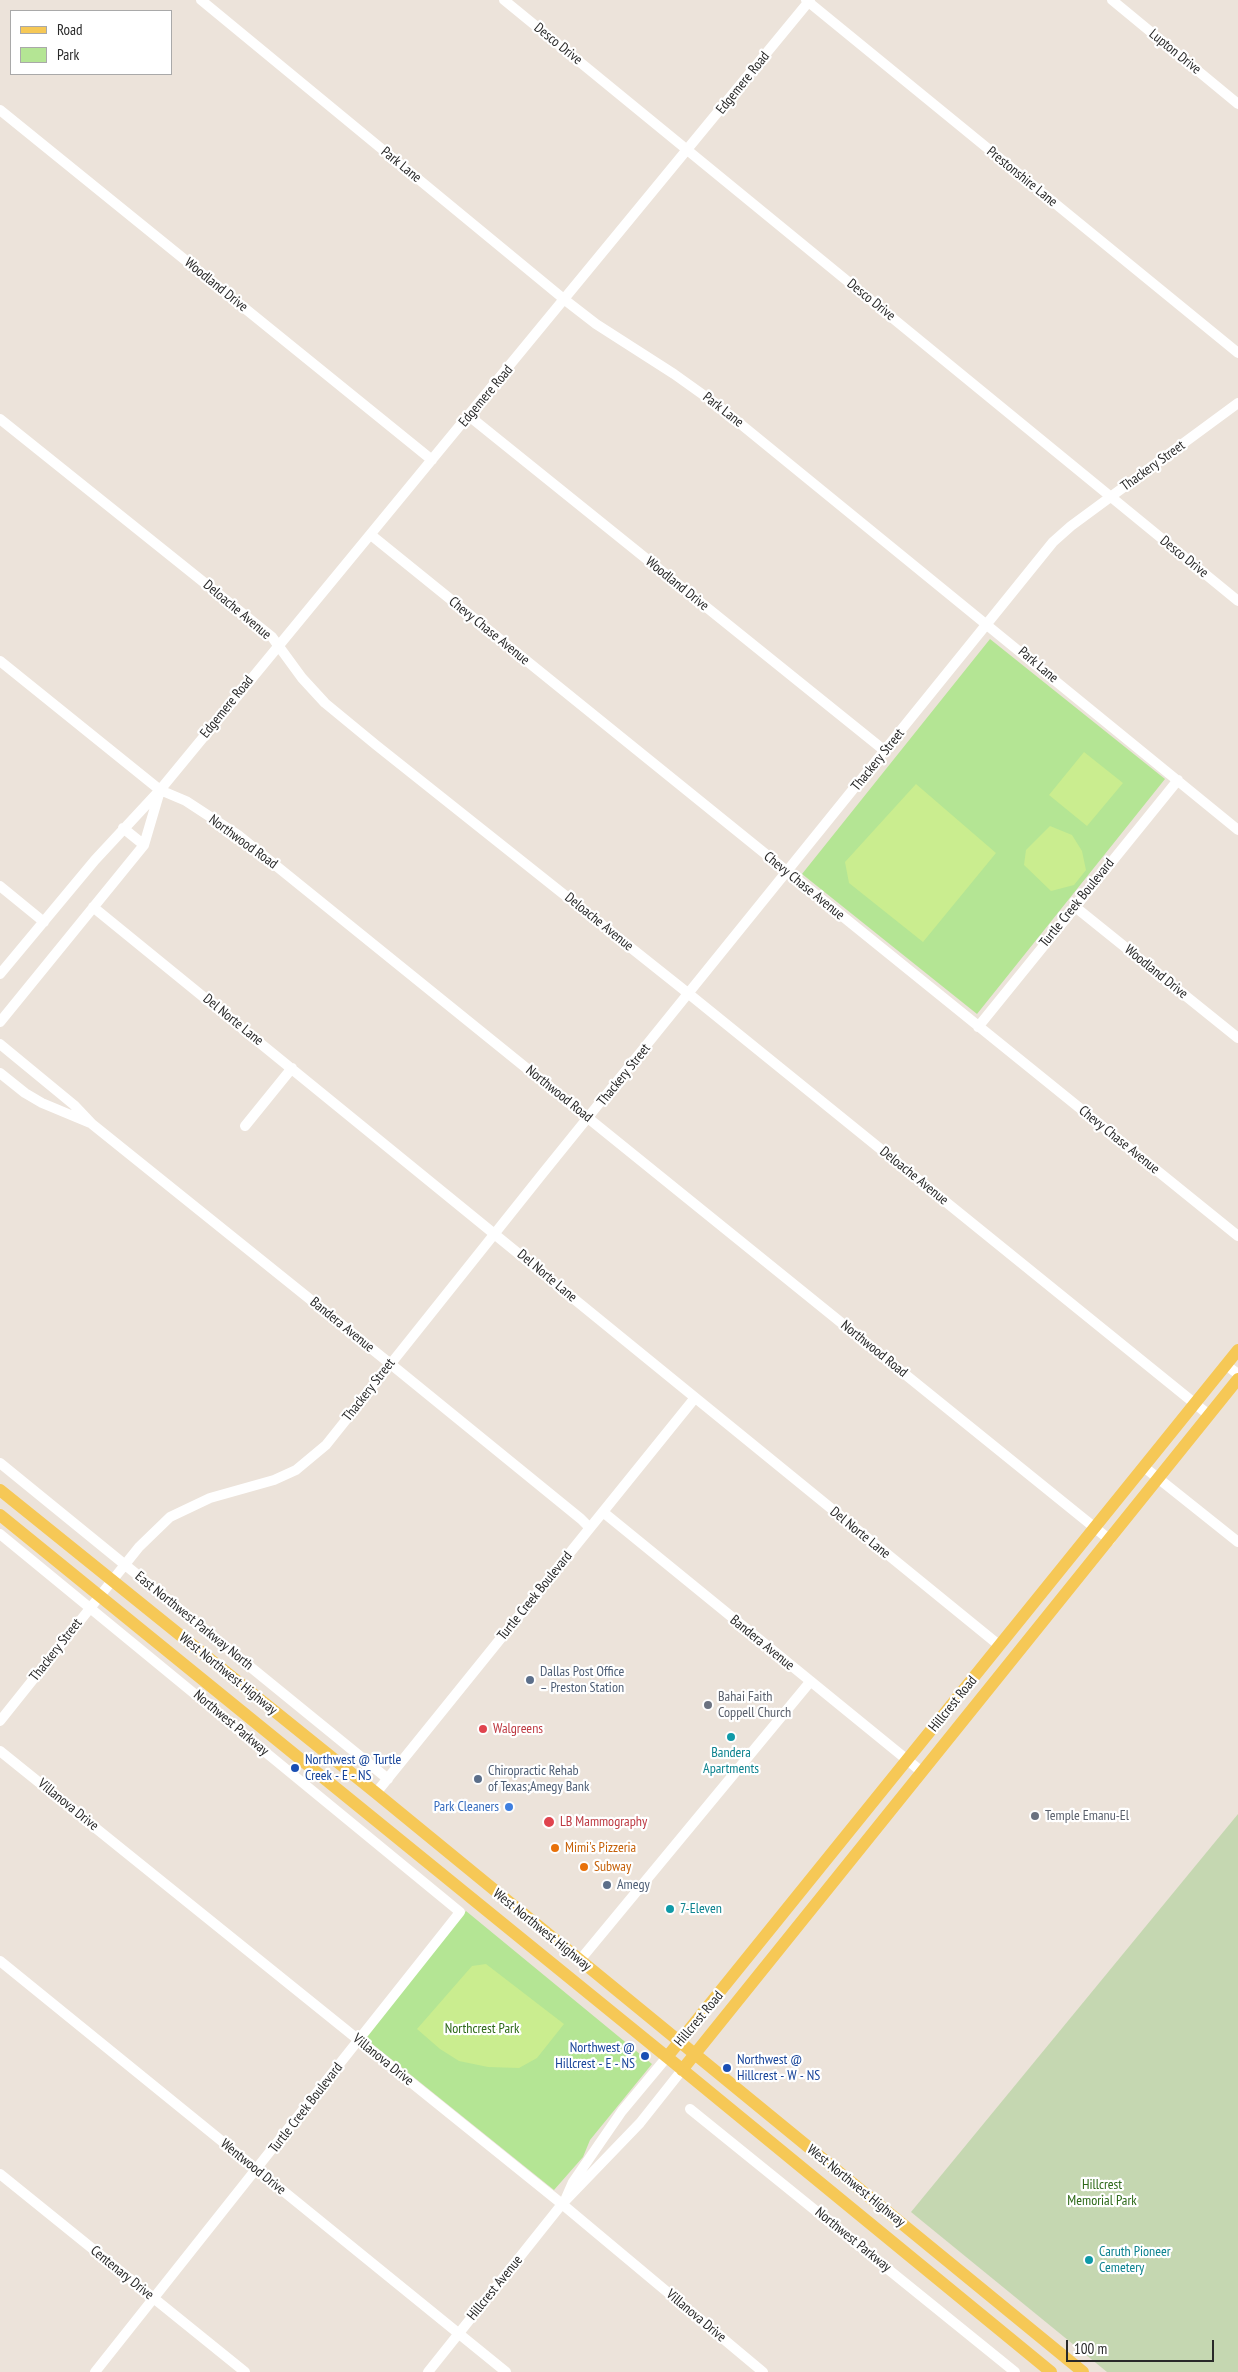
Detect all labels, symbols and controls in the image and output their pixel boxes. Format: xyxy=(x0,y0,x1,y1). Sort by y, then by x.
legend xyxy=(10,10,172,75)
text: Road xyxy=(57,20,83,39)
street label: Desco Drive xyxy=(531,20,585,68)
street label: Lupton Drive xyxy=(1146,26,1204,78)
text: Park xyxy=(57,45,79,64)
street label: Edgemere Road xyxy=(713,48,773,118)
street label: Prestonshire Lane xyxy=(983,143,1061,211)
street label: Park Lane xyxy=(377,144,425,186)
street label: Woodland Drive xyxy=(181,254,251,316)
street label: Desco Drive xyxy=(844,276,898,324)
street label: Edgemere Road xyxy=(455,362,517,430)
street label: Park Lane xyxy=(699,389,747,431)
street label: Thackery Street xyxy=(1118,437,1188,495)
street label: Desco Drive xyxy=(1157,533,1211,581)
street label: Woodland Drive xyxy=(642,553,712,615)
street label: Deloache Avenue xyxy=(200,577,274,643)
street label: Chevy Chase Avenue xyxy=(445,593,533,669)
street label: Park Lane xyxy=(1015,643,1061,687)
street label: Edgemere Road xyxy=(197,672,257,742)
street label: Thackery Street xyxy=(848,726,908,794)
street label: Northwood Road xyxy=(205,811,281,873)
street label: Chevy Chase Avenue xyxy=(760,848,848,924)
street label: Turtle Creek Boulevard xyxy=(1036,855,1118,951)
street label: Deloache Avenue xyxy=(561,889,637,955)
street label: Woodland Drive xyxy=(1121,941,1191,1003)
street label: Del Norte Lane xyxy=(199,991,267,1049)
street label: Thackery Street xyxy=(594,1041,654,1109)
street label: Northwood Road xyxy=(522,1062,596,1126)
street label: Chevy Chase Avenue xyxy=(1075,1102,1163,1178)
street label: Deloache Avenue xyxy=(876,1143,952,1209)
street label: Del Norte Lane xyxy=(514,1246,580,1306)
street label: Bandera Avenue xyxy=(306,1294,378,1356)
street label: Northwood Road xyxy=(837,1317,911,1381)
street label: Thackery Street xyxy=(339,1355,399,1425)
street label: Del Norte Lane xyxy=(826,1504,894,1562)
street label: Turtle Creek Boulevard xyxy=(494,1548,576,1644)
street label: East Northwest Parkway North xyxy=(132,1568,256,1674)
street label: Bandera Avenue xyxy=(726,1612,798,1674)
street label: Thackery Street xyxy=(26,1615,86,1685)
street label: West Northwest Highway xyxy=(176,1629,280,1719)
place label: Dallas Post Office – Preston Station xyxy=(540,1664,624,1696)
street label: Hillcrest Road xyxy=(925,1673,981,1735)
marker: Dallas Post Office – Preston Station xyxy=(524,1674,536,1686)
street label: Northwest Parkway xyxy=(190,1687,272,1759)
place label: Bahai Faith Coppell Church xyxy=(718,1689,791,1721)
marker: Bahai Faith Coppell Church xyxy=(702,1699,714,1711)
place label: Walgreens xyxy=(493,1721,543,1737)
marker: Walgreens xyxy=(477,1723,489,1735)
marker: Bandera Apartments xyxy=(725,1731,737,1743)
place label: Bandera Apartments xyxy=(703,1745,759,1778)
place label: Northwest @ Turtle Creek - E - NS xyxy=(305,1752,401,1784)
marker: Northwest @ Turtle Creek - E - NS xyxy=(289,1762,301,1774)
place label: Chiropractic Rehab of Texas;Amegy Bank xyxy=(488,1763,589,1795)
marker: Chiropractic Rehab of Texas;Amegy Bank xyxy=(472,1773,484,1785)
street label: Villanova Drive xyxy=(34,1775,102,1835)
place label: Park Cleaners xyxy=(434,1799,499,1815)
marker: Park Cleaners xyxy=(503,1801,515,1813)
place label: Temple Emanu-El xyxy=(1045,1808,1129,1824)
marker: Temple Emanu-El xyxy=(1029,1810,1041,1822)
place label: LB Mammography xyxy=(560,1814,647,1830)
marker: LB Mammography xyxy=(542,1815,556,1829)
place label: Mimi's Pizzeria xyxy=(565,1840,636,1856)
marker: Mimi's Pizzeria xyxy=(549,1842,561,1854)
place label: Subway xyxy=(594,1859,631,1875)
marker: Subway xyxy=(578,1861,590,1873)
place label: Amegy xyxy=(617,1877,650,1893)
marker: Amegy xyxy=(601,1879,613,1891)
street label: West Northwest Highway xyxy=(490,1885,594,1975)
place label: 7-Eleven xyxy=(680,1901,722,1917)
marker: 7-Eleven xyxy=(664,1903,676,1915)
street label: Hillcrest Road xyxy=(671,1988,727,2050)
park label: Northcrest Park xyxy=(445,2021,519,2037)
street label: Villanova Drive xyxy=(349,2030,417,2090)
place label: Northwest @ Hillcrest - E - NS xyxy=(555,2040,635,2072)
marker: Northwest @ Hillcrest - E - NS xyxy=(639,2050,651,2062)
place label: Northwest @ Hillcrest - W - NS xyxy=(737,2052,820,2084)
street label: Turtle Creek Boulevard xyxy=(266,2060,346,2156)
marker: Northwest @ Hillcrest - W - NS xyxy=(721,2062,733,2074)
street label: Wentwood Drive xyxy=(217,2135,289,2199)
street label: West Northwest Highway xyxy=(804,2141,908,2231)
park label: Hillcrest Memorial Park xyxy=(1067,2177,1137,2210)
street label: Northwest Parkway xyxy=(812,2204,894,2276)
street label: Centenary Drive xyxy=(87,2242,157,2304)
place label: Caruth Pioneer Cemetery xyxy=(1099,2244,1171,2276)
street label: Hillcrest Avenue xyxy=(464,2252,526,2324)
marker: Caruth Pioneer Cemetery xyxy=(1083,2254,1095,2266)
street label: Villanova Drive xyxy=(663,2286,729,2346)
scale bar xyxy=(1068,2330,1216,2362)
text: 100 m xyxy=(1074,2339,1107,2358)

